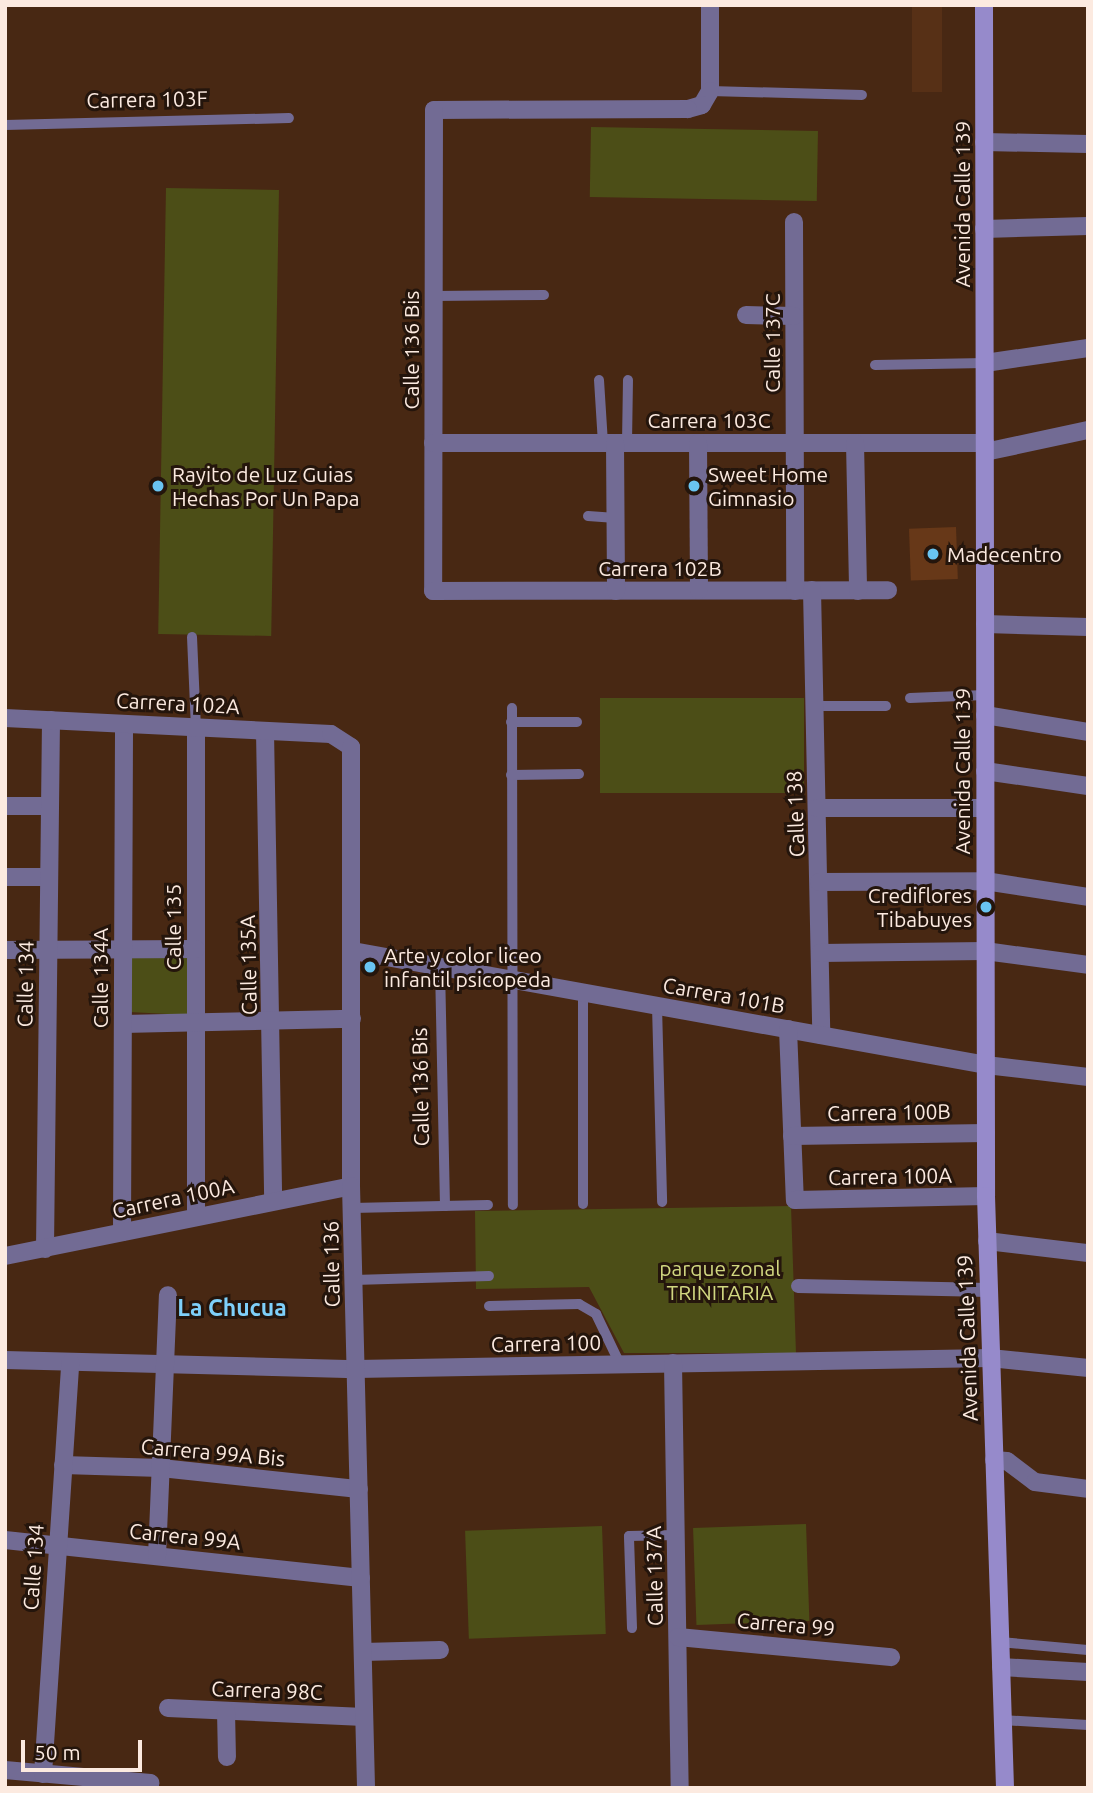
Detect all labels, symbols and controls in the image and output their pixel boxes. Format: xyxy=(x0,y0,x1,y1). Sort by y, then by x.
street label: Carrera 103F xyxy=(86,85,208,113)
street label: Avenida Calle 139 xyxy=(949,121,975,287)
street label: Calle 136 Bis xyxy=(398,291,424,409)
street label: Calle 137C xyxy=(759,293,785,393)
street label: Carrera 103C xyxy=(647,407,771,433)
place label: Rayito de Luz Guias Hechas Por Un Papa xyxy=(172,461,359,511)
place label: Sweet Home Gimnasio xyxy=(708,461,828,511)
marker: Rayito de Luz Guias Hechas Por Un Papa xyxy=(150,478,166,494)
marker: Sweet Home Gimnasio xyxy=(686,478,702,494)
place label: Madecentro xyxy=(947,541,1062,567)
marker: Madecentro xyxy=(925,546,941,562)
street label: Carrera 102B xyxy=(598,555,722,581)
street label: Carrera 102A xyxy=(115,687,241,719)
street label: Avenida Calle 139 xyxy=(949,688,975,854)
street label: Calle 138 xyxy=(781,770,809,858)
place label: Crediflores Tibabuyes xyxy=(868,882,972,932)
street label: Calle 135 xyxy=(160,884,186,970)
marker: Crediflores Tibabuyes xyxy=(978,899,994,915)
street label: Calle 135A xyxy=(235,915,261,1015)
street label: Calle 134A xyxy=(87,928,113,1028)
street label: Calle 134 xyxy=(12,940,38,1028)
place label: Arte y color liceo infantil psicopeda xyxy=(384,942,551,992)
marker: Arte y color liceo infantil psicopeda xyxy=(362,959,378,975)
street label: Carrera 101B xyxy=(661,972,787,1018)
street label: Calle 136 Bis xyxy=(406,1027,434,1147)
street label: Carrera 100B xyxy=(827,1098,951,1126)
street label: Carrera 100A xyxy=(828,1162,952,1190)
street label: Carrera 100A xyxy=(110,1173,236,1223)
street label: Calle 136 xyxy=(318,1220,344,1308)
street label: Avenida Calle 139 xyxy=(951,1254,983,1422)
park label: parque zonal TRINITARIA xyxy=(659,1255,781,1305)
district label: La Chucua xyxy=(177,1294,287,1322)
street label: Carrera 100 xyxy=(491,1329,601,1357)
street label: Carrera 99A Bis xyxy=(140,1433,286,1471)
street label: Carrera 99A xyxy=(128,1518,242,1554)
street label: Calle 134 xyxy=(17,1523,49,1611)
street label: Calle 137A xyxy=(641,1526,667,1626)
street label: Carrera 99 xyxy=(736,1607,836,1641)
street label: Carrera 98C xyxy=(211,1675,323,1705)
scale bar xyxy=(24,1727,145,1771)
text: 50 m xyxy=(34,1740,81,1764)

